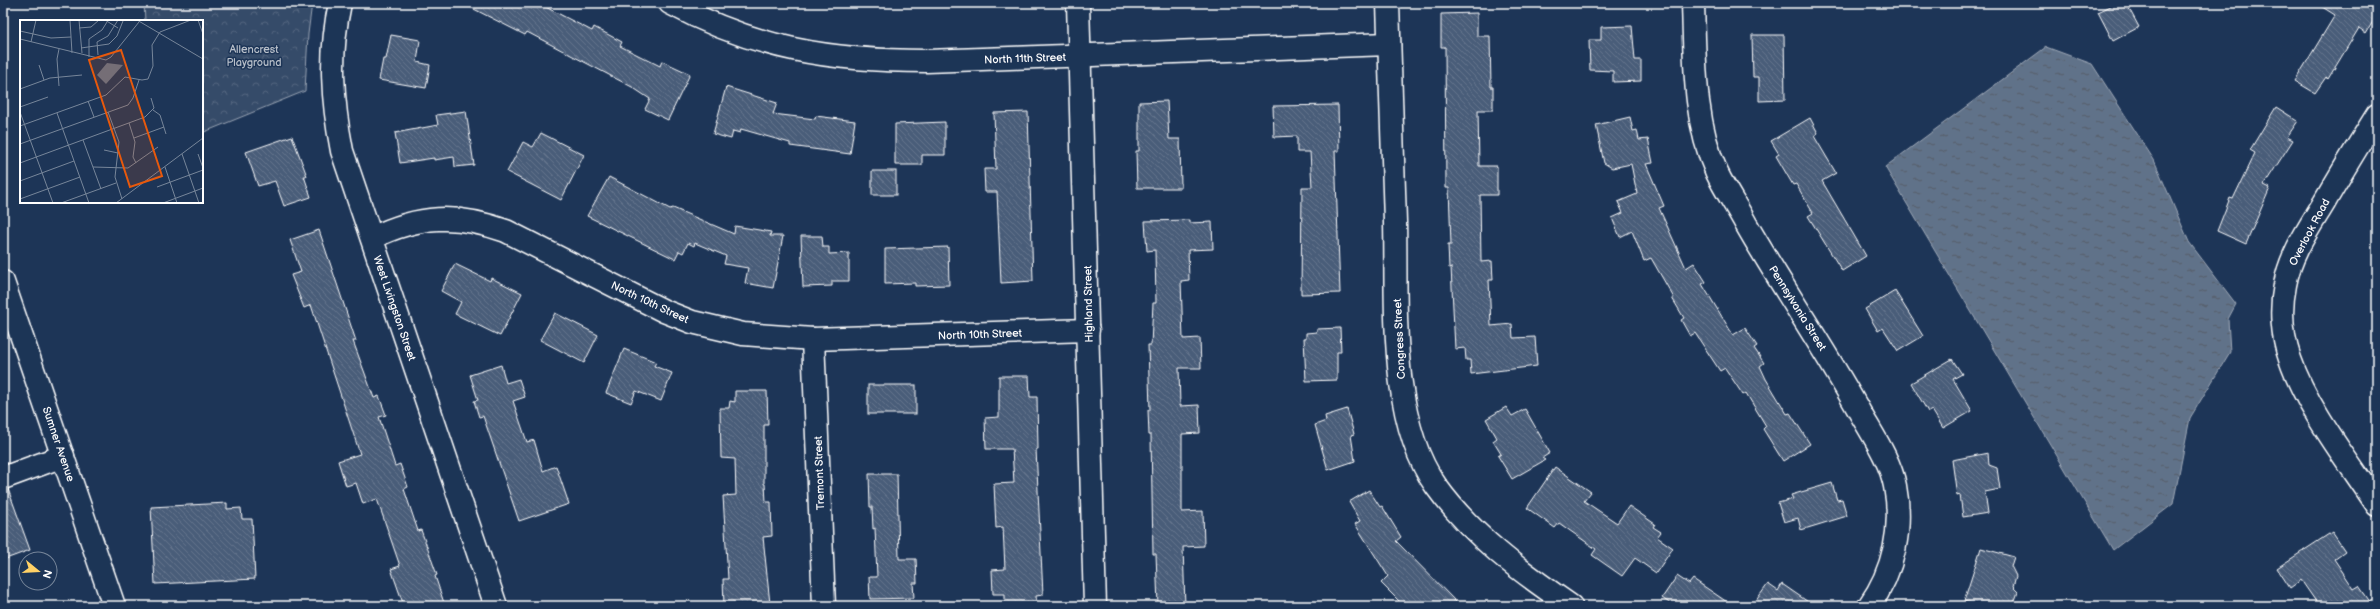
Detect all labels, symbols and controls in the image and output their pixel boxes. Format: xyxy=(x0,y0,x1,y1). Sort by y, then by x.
inset map xyxy=(20,20,203,203)
park label: Allencrest Playground xyxy=(226,43,282,69)
street label: North 11th Street xyxy=(984,51,1067,66)
street label: Overlook Road xyxy=(2286,197,2333,268)
street label: West Livingston Street xyxy=(370,254,419,363)
street label: Pennsylvania Street xyxy=(1766,263,1829,354)
street label: Highland Street xyxy=(1081,265,1096,343)
street label: North 10th Street xyxy=(609,279,691,326)
street label: Congress Street xyxy=(1391,298,1408,380)
street label: North 10th Street xyxy=(938,327,1023,342)
street label: Sumner Avenue xyxy=(40,405,78,484)
street label: Tremont Street xyxy=(812,435,827,510)
north arrow xyxy=(18,551,58,591)
text: N xyxy=(40,568,54,580)

